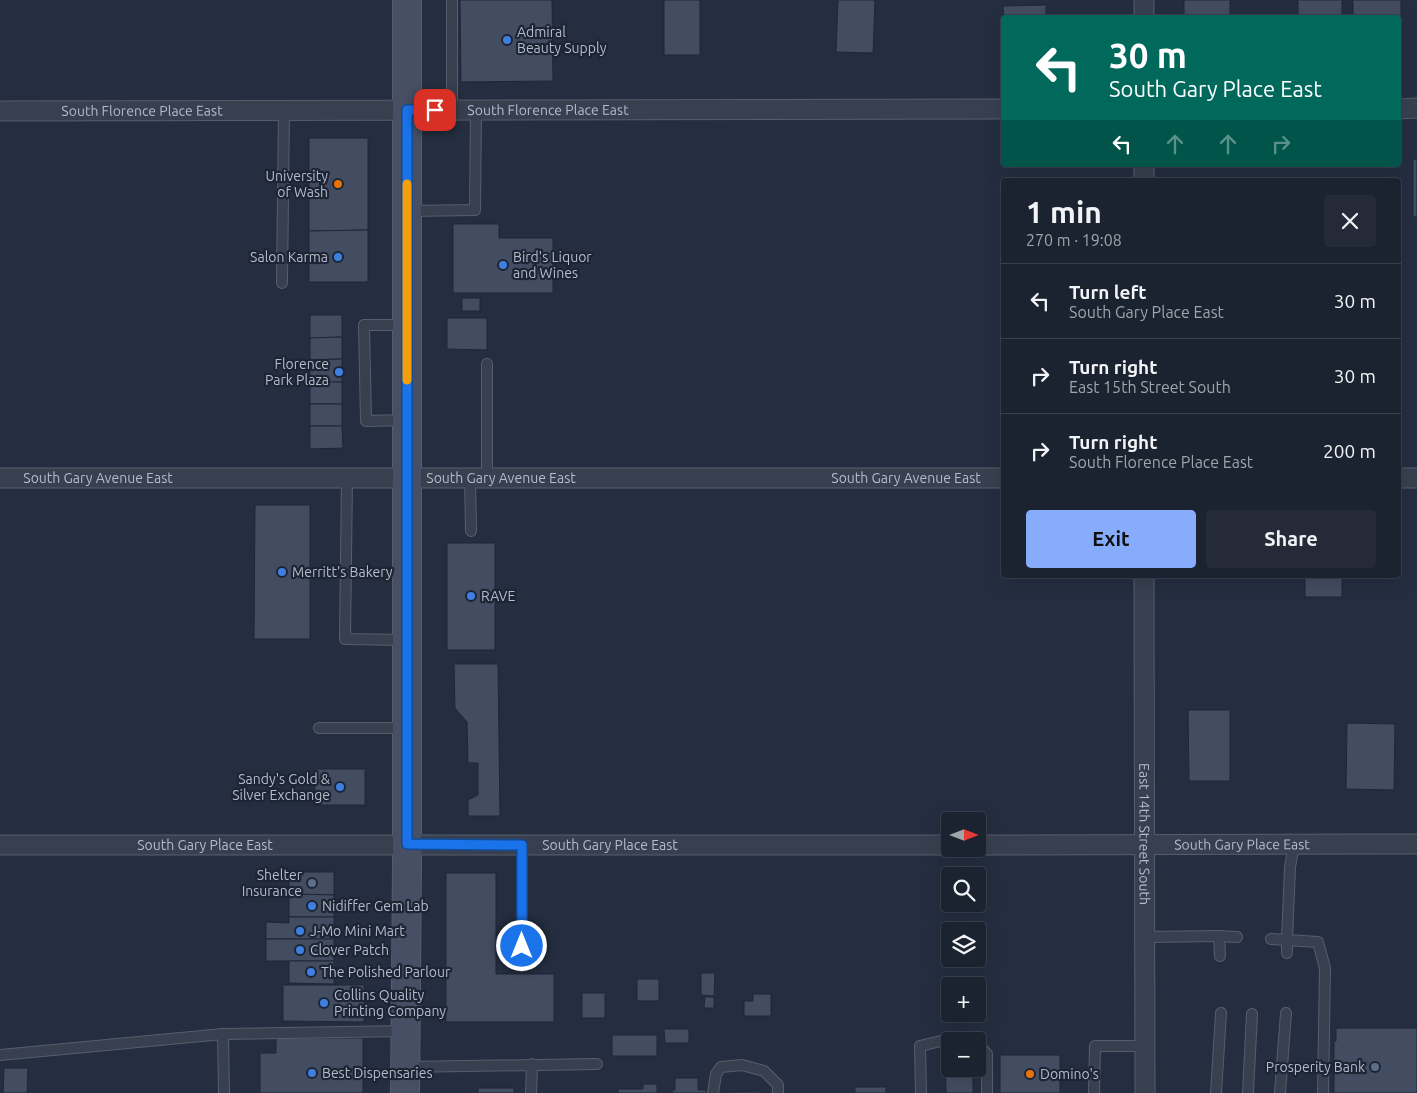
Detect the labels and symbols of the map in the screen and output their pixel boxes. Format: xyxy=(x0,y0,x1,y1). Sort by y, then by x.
place label: Admiral Beauty Supply xyxy=(517,24,607,56)
marker: Admiral Beauty Supply xyxy=(501,34,513,46)
pin xyxy=(414,89,456,131)
street label: South Florence Place East xyxy=(467,102,629,118)
street label: South Florence Place East xyxy=(61,103,223,119)
place label: University of Wash xyxy=(265,168,328,200)
marker: University of Wash xyxy=(332,178,344,190)
place label: Salon Karma xyxy=(250,249,328,265)
place label: Bird's Liquor and Wines xyxy=(513,249,592,281)
marker: Salon Karma xyxy=(332,251,344,263)
marker: Bird's Liquor and Wines xyxy=(497,259,509,271)
place label: Florence Park Plaza xyxy=(265,356,329,388)
marker: Florence Park Plaza xyxy=(333,366,345,378)
street label: South Gary Avenue East xyxy=(23,470,173,486)
street label: South Gary Avenue East xyxy=(426,470,576,486)
street label: South Gary Avenue East xyxy=(831,470,981,486)
place label: Merritt's Bakery xyxy=(292,564,393,580)
marker: Merritt's Bakery xyxy=(276,566,288,578)
place label: RAVE xyxy=(481,588,515,604)
marker: RAVE xyxy=(465,590,477,602)
street label: East 14th Street South xyxy=(1136,763,1153,905)
place label: Sandy's Gold & Silver Exchange xyxy=(232,771,331,803)
marker: Sandy's Gold & Silver Exchange xyxy=(334,781,346,793)
north arrow xyxy=(941,812,986,858)
street label: South Gary Place East xyxy=(1174,836,1310,853)
street label: South Gary Place East xyxy=(137,837,273,853)
street label: South Gary Place East xyxy=(542,837,678,853)
place label: Shelter Insurance xyxy=(242,867,303,899)
marker: Shelter Insurance xyxy=(306,877,318,889)
place label: Nidiffer Gem Lab xyxy=(322,898,429,914)
marker: Nidiffer Gem Lab xyxy=(306,900,318,912)
position arrow xyxy=(495,919,547,971)
place label: J-Mo Mini Mart xyxy=(310,923,405,939)
marker: J-Mo Mini Mart xyxy=(294,925,306,937)
place label: Clover Patch xyxy=(310,942,389,958)
marker: Clover Patch xyxy=(294,944,306,956)
place label: The Polished Parlour xyxy=(321,964,451,980)
marker: The Polished Parlour xyxy=(305,966,317,978)
place label: Collins Quality Printing Company xyxy=(334,987,446,1019)
marker: Collins Quality Printing Company xyxy=(318,997,330,1009)
place label: Prosperity Bank xyxy=(1266,1059,1365,1075)
marker: Prosperity Bank xyxy=(1369,1061,1381,1073)
place label: Best Dispensaries xyxy=(322,1065,432,1081)
place label: Domino's xyxy=(1040,1066,1099,1082)
marker: Best Dispensaries xyxy=(306,1067,318,1079)
marker: Domino's xyxy=(1024,1068,1036,1080)

